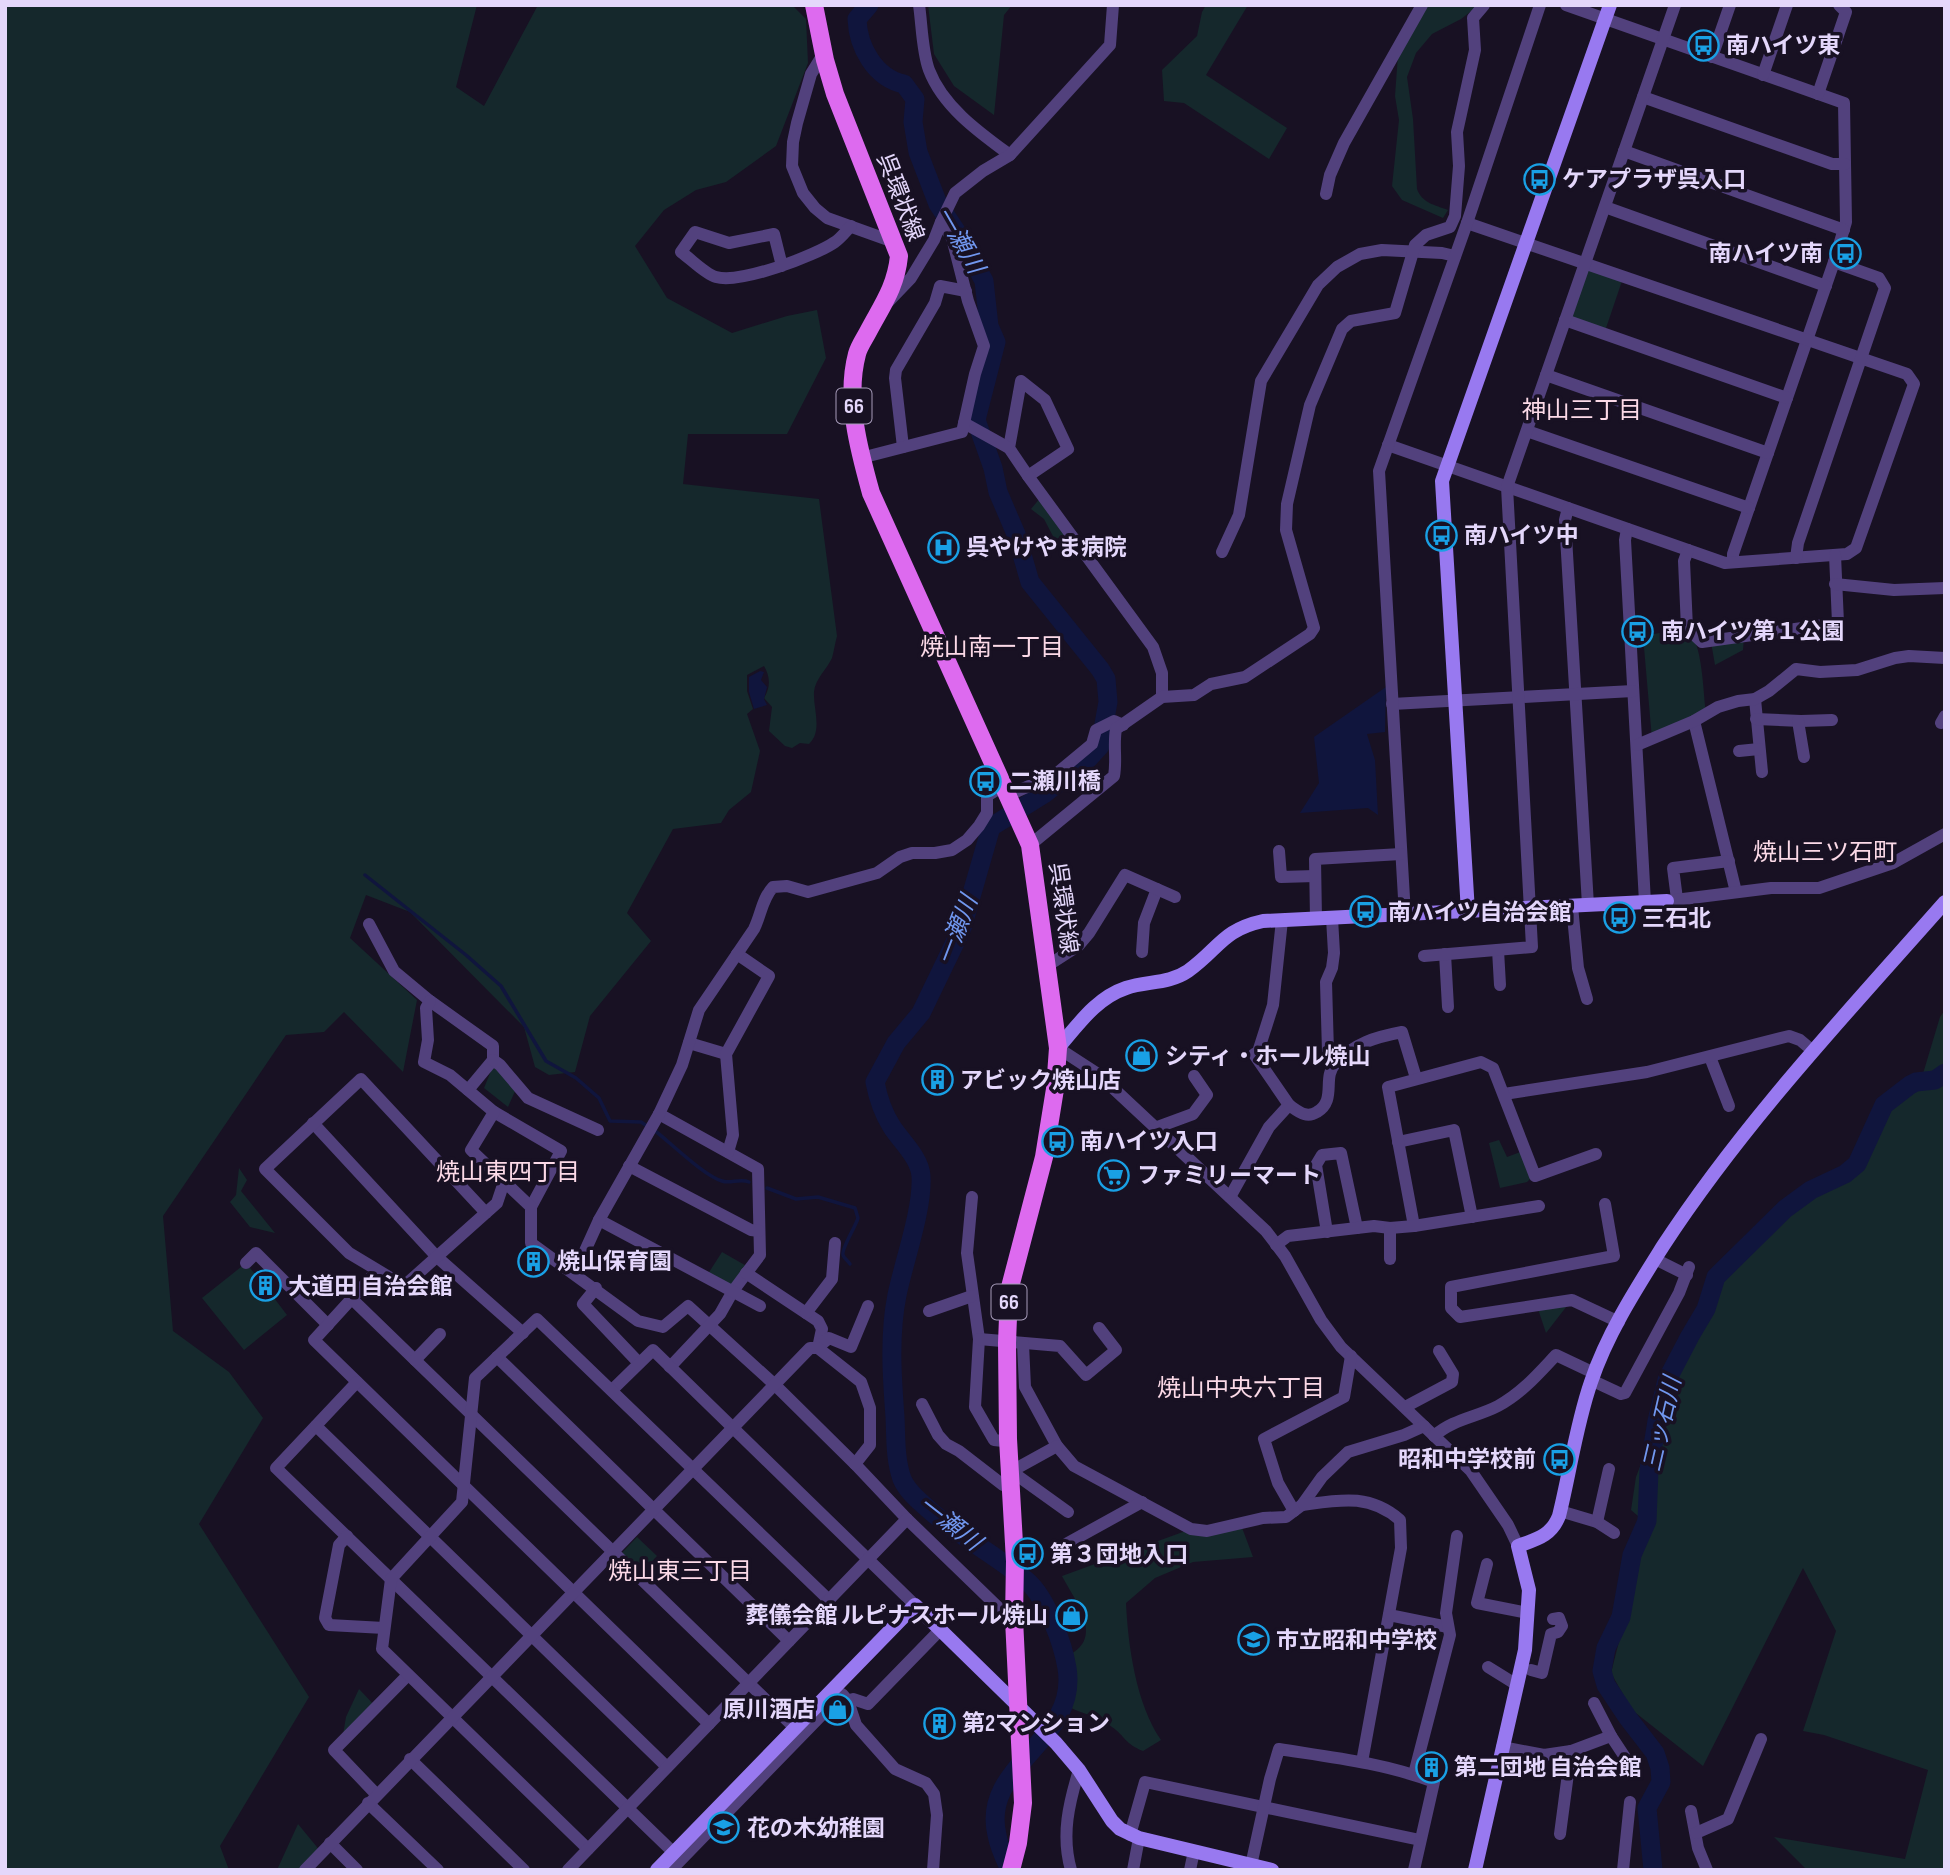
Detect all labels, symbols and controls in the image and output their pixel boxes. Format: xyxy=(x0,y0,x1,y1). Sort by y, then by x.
bus stop icon: 南ハイツ東 xyxy=(1686,28,1720,62)
place label: 南ハイツ東 xyxy=(1726,32,1841,60)
street label: 呉環状線 xyxy=(871,149,930,245)
bus stop icon: ケアプラザ呉入口 xyxy=(1522,162,1556,196)
place label: ケアプラザ呉入口 xyxy=(1562,166,1746,194)
water label: 一瀬川 xyxy=(929,202,992,281)
bus stop icon: 南ハイツ南 xyxy=(1829,236,1863,270)
place label: 南ハイツ南 xyxy=(1708,240,1823,268)
road number: 66 xyxy=(836,388,872,424)
district label: 神山三丁目 xyxy=(1522,396,1642,425)
bus stop icon: 南ハイツ中 xyxy=(1424,518,1458,552)
place label: 南ハイツ中 xyxy=(1464,522,1579,550)
hospital icon: 呉やけやま病院 xyxy=(926,530,960,564)
place label: 呉やけやま病院 xyxy=(966,534,1127,562)
bus stop icon: 南ハイツ第１公園 xyxy=(1621,614,1655,648)
place label: 南ハイツ第１公園 xyxy=(1661,618,1845,646)
district label: 焼山南一丁目 xyxy=(920,633,1064,662)
bus stop icon: 二瀬川橋 xyxy=(969,764,1003,798)
place label: 二瀬川橋 xyxy=(1009,768,1101,796)
district label: 焼山三ツ石町 xyxy=(1753,838,1897,867)
street label: 呉環状線 xyxy=(1043,861,1083,956)
water label: 一瀬川 xyxy=(931,889,985,969)
bus stop icon: 南ハイツ自治会館 xyxy=(1348,895,1382,929)
place label: 南ハイツ自治会館 xyxy=(1388,899,1572,927)
bus stop icon: 三石北 xyxy=(1602,901,1636,935)
place label: 三石北 xyxy=(1642,905,1711,933)
shop icon: シティ・ホール焼山 xyxy=(1125,1039,1159,1073)
place label: シティ・ホール焼山 xyxy=(1165,1043,1371,1071)
building icon: アビック焼山店 xyxy=(920,1063,954,1097)
place label: アビック焼山店 xyxy=(960,1067,1121,1095)
bus stop icon: 南ハイツ入口 xyxy=(1040,1124,1074,1158)
place label: 南ハイツ入口 xyxy=(1080,1128,1218,1156)
district label: 焼山東四丁目 xyxy=(436,1158,580,1187)
supermarket icon: ファミリーマート xyxy=(1097,1158,1131,1192)
place label: ファミリーマート xyxy=(1137,1162,1321,1190)
building icon: 焼山保育園 xyxy=(517,1244,551,1278)
place label: 焼山保育園 xyxy=(557,1248,672,1276)
building icon: 大道田 自治会館 xyxy=(248,1269,282,1303)
place label: 大道田 自治会館 xyxy=(288,1273,453,1301)
road number: 66 xyxy=(992,1284,1026,1320)
water label: 三ッ石川 xyxy=(1638,1371,1688,1474)
district label: 焼山中央六丁目 xyxy=(1157,1374,1325,1403)
bus stop icon: 昭和中学校前 xyxy=(1542,1442,1576,1476)
place label: 昭和中学校前 xyxy=(1398,1446,1536,1474)
water label: 一瀬川 xyxy=(912,1490,989,1559)
bus stop icon: 第３団地入口 xyxy=(1010,1537,1044,1571)
place label: 第３団地入口 xyxy=(1050,1541,1188,1569)
district label: 焼山東三丁目 xyxy=(608,1557,752,1586)
shop icon: 葬儀会館 ルピナスホール焼山 xyxy=(1054,1598,1088,1632)
place label: 葬儀会館 ルピナスホール焼山 xyxy=(745,1602,1048,1630)
school or university icon: 市立昭和中学校 xyxy=(1236,1623,1270,1657)
place label: 市立昭和中学校 xyxy=(1276,1627,1437,1655)
shop icon: 原川酒店 xyxy=(821,1692,855,1726)
place label: 原川酒店 xyxy=(723,1696,815,1724)
building icon: 第2マンション xyxy=(922,1706,956,1740)
place label: 第2マンション xyxy=(962,1710,1110,1738)
building icon: 第二団地 自治会館 xyxy=(1414,1750,1448,1784)
place label: 第二団地 自治会館 xyxy=(1454,1754,1642,1782)
school or university icon: 花の木幼稚園 xyxy=(707,1811,741,1845)
place label: 花の木幼稚園 xyxy=(747,1815,885,1843)

